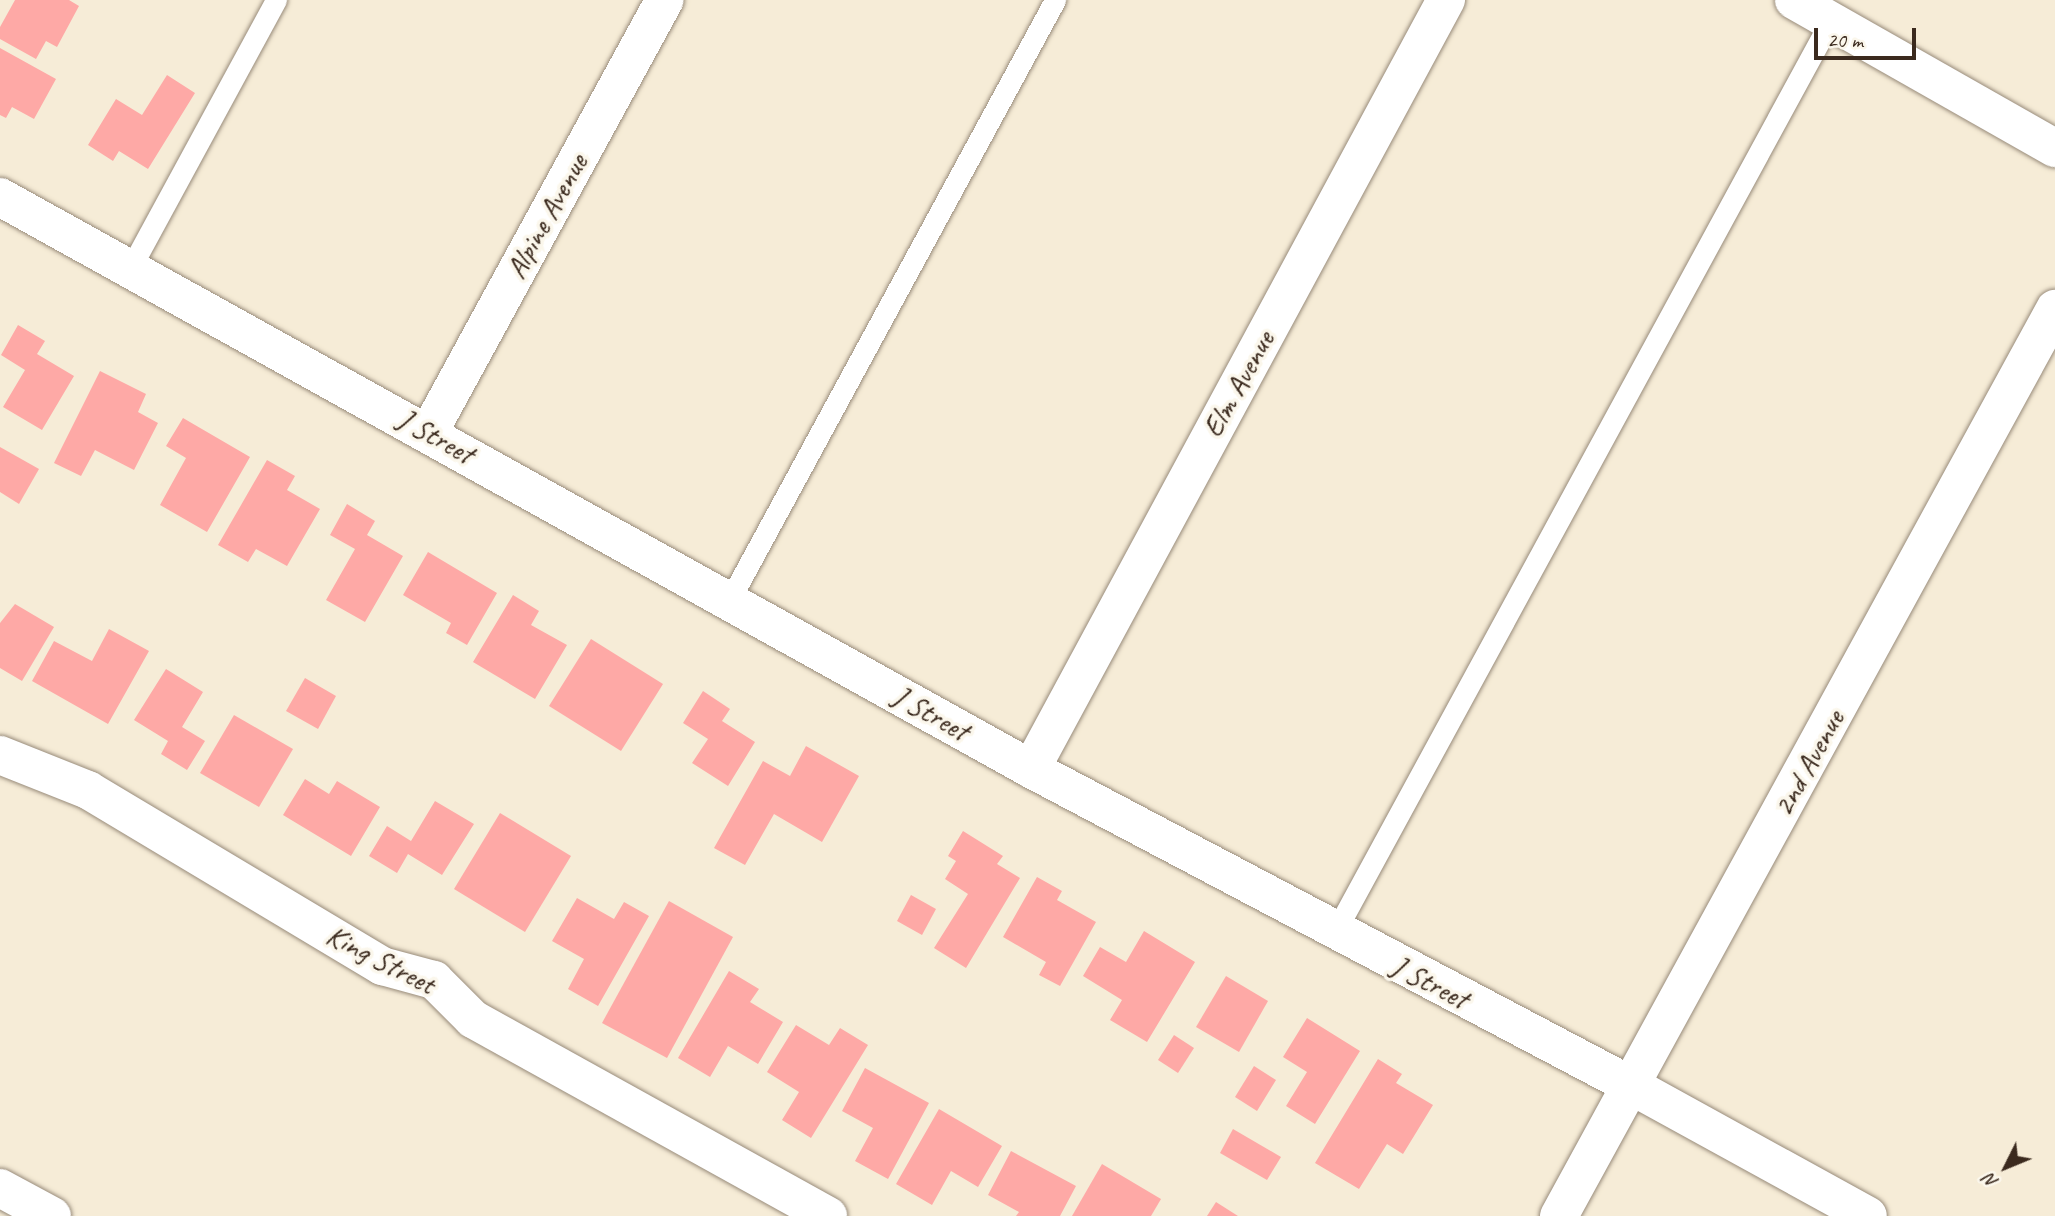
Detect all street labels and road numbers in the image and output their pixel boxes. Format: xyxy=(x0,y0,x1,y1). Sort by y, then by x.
street label: Alpine Avenue xyxy=(497,148,595,284)
street label: Elm Avenue xyxy=(1194,325,1282,443)
street label: J Street xyxy=(392,400,480,472)
street label: J Street xyxy=(887,677,975,749)
street label: 2nd Avenue xyxy=(1764,704,1852,822)
street label: King Street xyxy=(320,916,442,1002)
street label: J Street xyxy=(1385,947,1475,1017)

